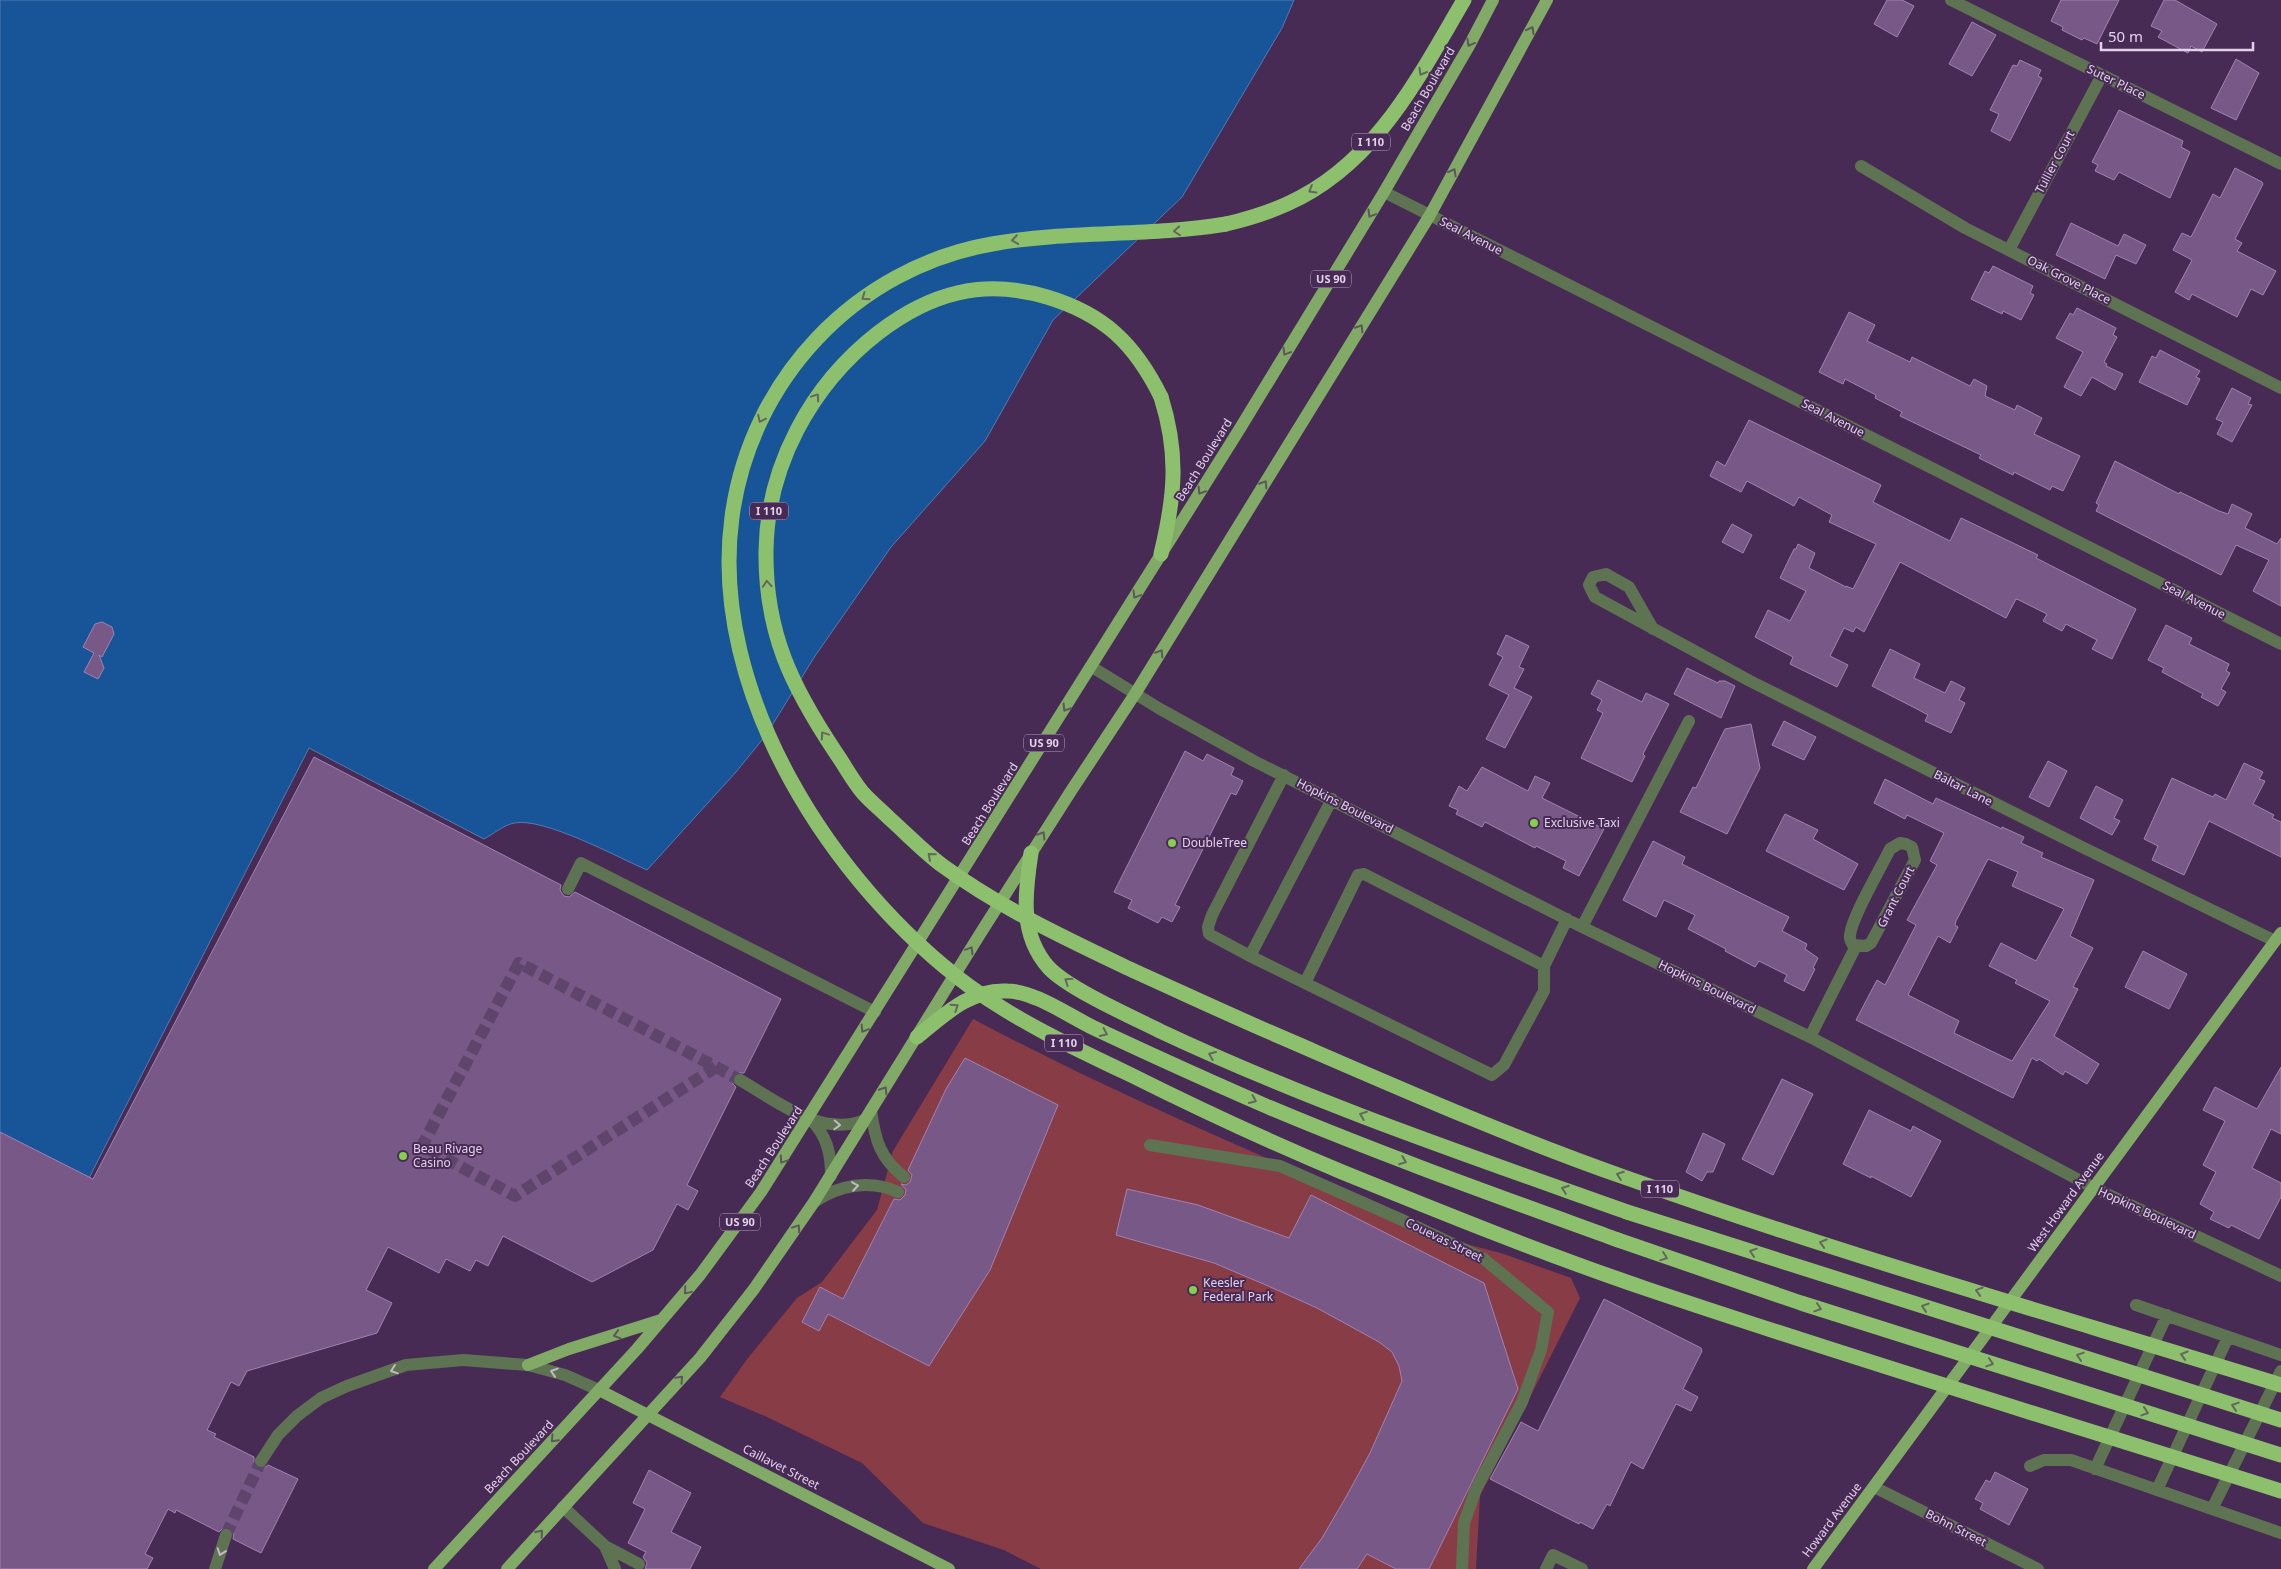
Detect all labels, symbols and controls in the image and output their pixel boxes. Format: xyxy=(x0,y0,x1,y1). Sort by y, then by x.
scale bar xyxy=(2101,20,2254,52)
one-way arrow xyxy=(1525,26,1535,35)
text: 50 m xyxy=(2108,26,2143,46)
one-way arrow xyxy=(1467,38,1477,47)
street label: Beach Boulevard xyxy=(1397,44,1459,134)
street label: Suter Place xyxy=(2084,60,2148,103)
one-way arrow xyxy=(1418,67,1428,76)
street label: Tullier Court xyxy=(2031,127,2079,196)
road number: I 110 xyxy=(1352,134,1390,150)
one-way arrow xyxy=(1447,169,1457,178)
one-way arrow xyxy=(1309,183,1318,193)
one-way arrow xyxy=(1367,208,1377,217)
street label: Seal Avenue xyxy=(1437,212,1506,259)
one-way arrow xyxy=(1173,225,1181,236)
one-way arrow xyxy=(1011,235,1020,245)
street label: Oak Grove Place xyxy=(2025,251,2114,308)
road number: US 90 xyxy=(1311,270,1351,288)
one-way arrow xyxy=(861,291,871,300)
one-way arrow xyxy=(1354,325,1363,334)
one-way arrow xyxy=(1283,347,1293,356)
one-way arrow xyxy=(810,394,820,403)
street label: Seal Avenue xyxy=(1799,394,1868,441)
one-way arrow xyxy=(757,414,767,423)
street label: Beach Boulevard xyxy=(1171,415,1236,504)
one-way arrow xyxy=(1257,481,1267,490)
one-way arrow xyxy=(1198,485,1207,494)
road number: I 110 xyxy=(750,502,788,520)
street label: Seal Avenue xyxy=(2160,576,2229,623)
one-way arrow xyxy=(762,580,773,588)
one-way arrow xyxy=(1132,590,1142,599)
one-way arrow xyxy=(1154,649,1164,658)
one-way arrow xyxy=(1063,702,1072,712)
one-way arrow xyxy=(821,731,830,740)
road number: US 90 xyxy=(1024,734,1064,751)
street label: Beach Boulevard xyxy=(957,759,1022,848)
street label: Baltar Lane xyxy=(1931,765,1996,810)
street label: Hopkins Boulevard xyxy=(1294,774,1396,837)
place label: Exclusive Taxi xyxy=(1544,814,1620,831)
marker: Exclusive Taxi xyxy=(1528,817,1540,829)
one-way arrow xyxy=(1036,831,1046,840)
place label: DoubleTree xyxy=(1182,834,1247,851)
marker: DoubleTree xyxy=(1166,837,1178,849)
one-way arrow xyxy=(927,852,936,861)
street label: Grant Court xyxy=(1873,863,1919,930)
one-way arrow xyxy=(963,947,973,956)
street label: Hopkins Boulevard xyxy=(1656,956,1759,1018)
one-way arrow xyxy=(1064,978,1073,988)
one-way arrow xyxy=(950,1003,959,1013)
one-way arrow xyxy=(861,1024,870,1033)
one-way arrow xyxy=(1099,1027,1108,1037)
road number: I 110 xyxy=(1045,1034,1083,1052)
one-way arrow xyxy=(1208,1051,1217,1061)
one-way arrow xyxy=(877,1087,887,1096)
one-way arrow xyxy=(1248,1093,1257,1104)
street label: Beach Boulevard xyxy=(741,1102,806,1191)
one-way arrow xyxy=(1359,1111,1368,1121)
one-way arrow xyxy=(833,1119,841,1130)
place label: Beau Rivage Casino xyxy=(413,1140,483,1171)
street label: West Howard Avenue xyxy=(2023,1148,2108,1255)
marker: Beau Rivage Casino xyxy=(397,1150,409,1162)
one-way arrow xyxy=(780,1154,789,1163)
one-way arrow xyxy=(1398,1155,1407,1165)
one-way arrow xyxy=(1616,1171,1624,1181)
road number: I 110 xyxy=(1641,1180,1679,1198)
one-way arrow xyxy=(851,1181,859,1192)
street label: Hopkins Boulevard xyxy=(2095,1182,2199,1243)
one-way arrow xyxy=(1561,1185,1570,1195)
street label: Couevas Street xyxy=(1403,1213,1486,1266)
road number: US 90 xyxy=(720,1214,760,1230)
one-way arrow xyxy=(791,1224,800,1233)
one-way arrow xyxy=(1820,1239,1828,1249)
one-way arrow xyxy=(1750,1248,1758,1258)
one-way arrow xyxy=(1659,1251,1668,1261)
place label: Keesler Federal Park xyxy=(1203,1274,1274,1305)
marker: Keesler Federal Park xyxy=(1187,1284,1199,1296)
one-way arrow xyxy=(685,1285,693,1294)
one-way arrow xyxy=(1975,1287,1983,1297)
one-way arrow xyxy=(1814,1303,1822,1313)
one-way arrow xyxy=(1921,1303,1930,1313)
one-way arrow xyxy=(614,1330,622,1340)
one-way arrow xyxy=(2181,1350,2189,1360)
one-way arrow xyxy=(2076,1352,2084,1362)
one-way arrow xyxy=(1985,1357,1993,1367)
one-way arrow xyxy=(390,1364,399,1374)
one-way arrow xyxy=(551,1367,559,1377)
one-way arrow xyxy=(674,1375,683,1384)
one-way arrow xyxy=(2231,1401,2239,1411)
one-way arrow xyxy=(2140,1407,2148,1417)
street label: Beach Boulevard xyxy=(480,1416,557,1497)
one-way arrow xyxy=(551,1434,560,1443)
street label: Caillavet Street xyxy=(740,1440,823,1494)
street label: Howard Avenue xyxy=(1798,1479,1865,1561)
street label: Bohn Street xyxy=(1923,1505,1990,1551)
one-way arrow xyxy=(534,1529,543,1538)
one-way arrow xyxy=(216,1547,226,1556)

